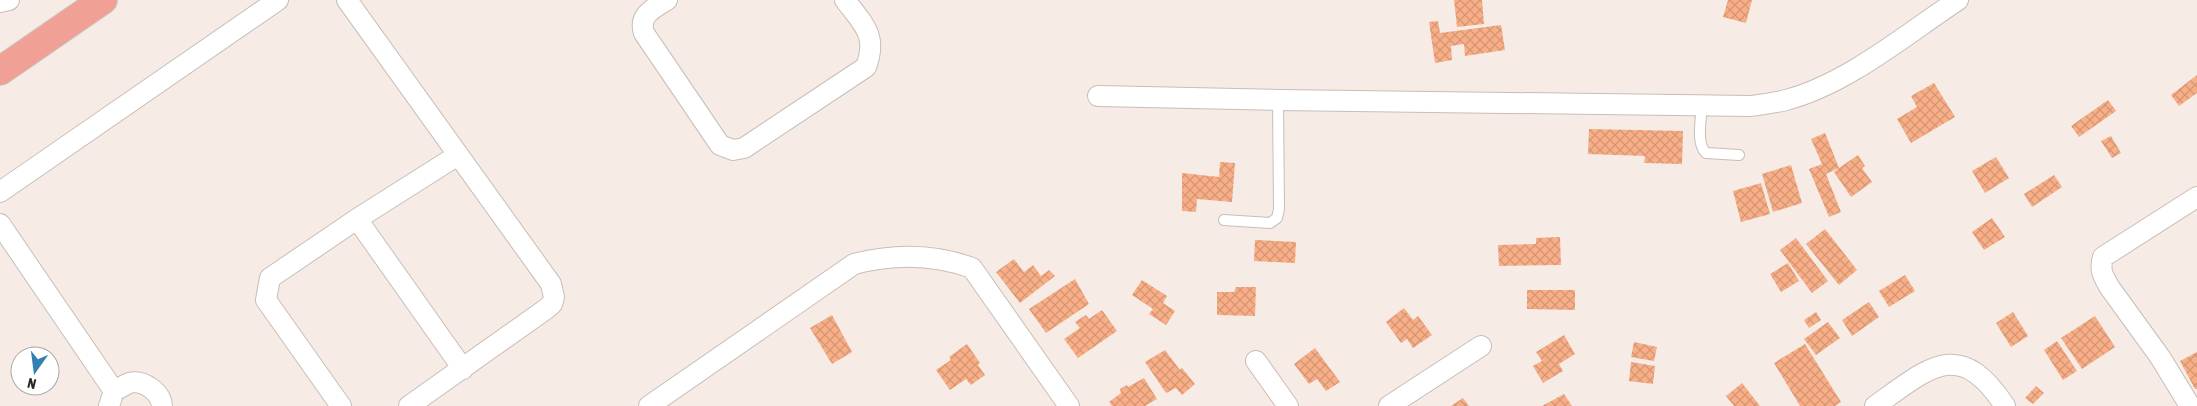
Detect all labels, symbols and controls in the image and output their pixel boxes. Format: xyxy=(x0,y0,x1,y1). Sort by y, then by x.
north arrow xyxy=(10,346,60,396)
text: N xyxy=(26,375,38,392)

